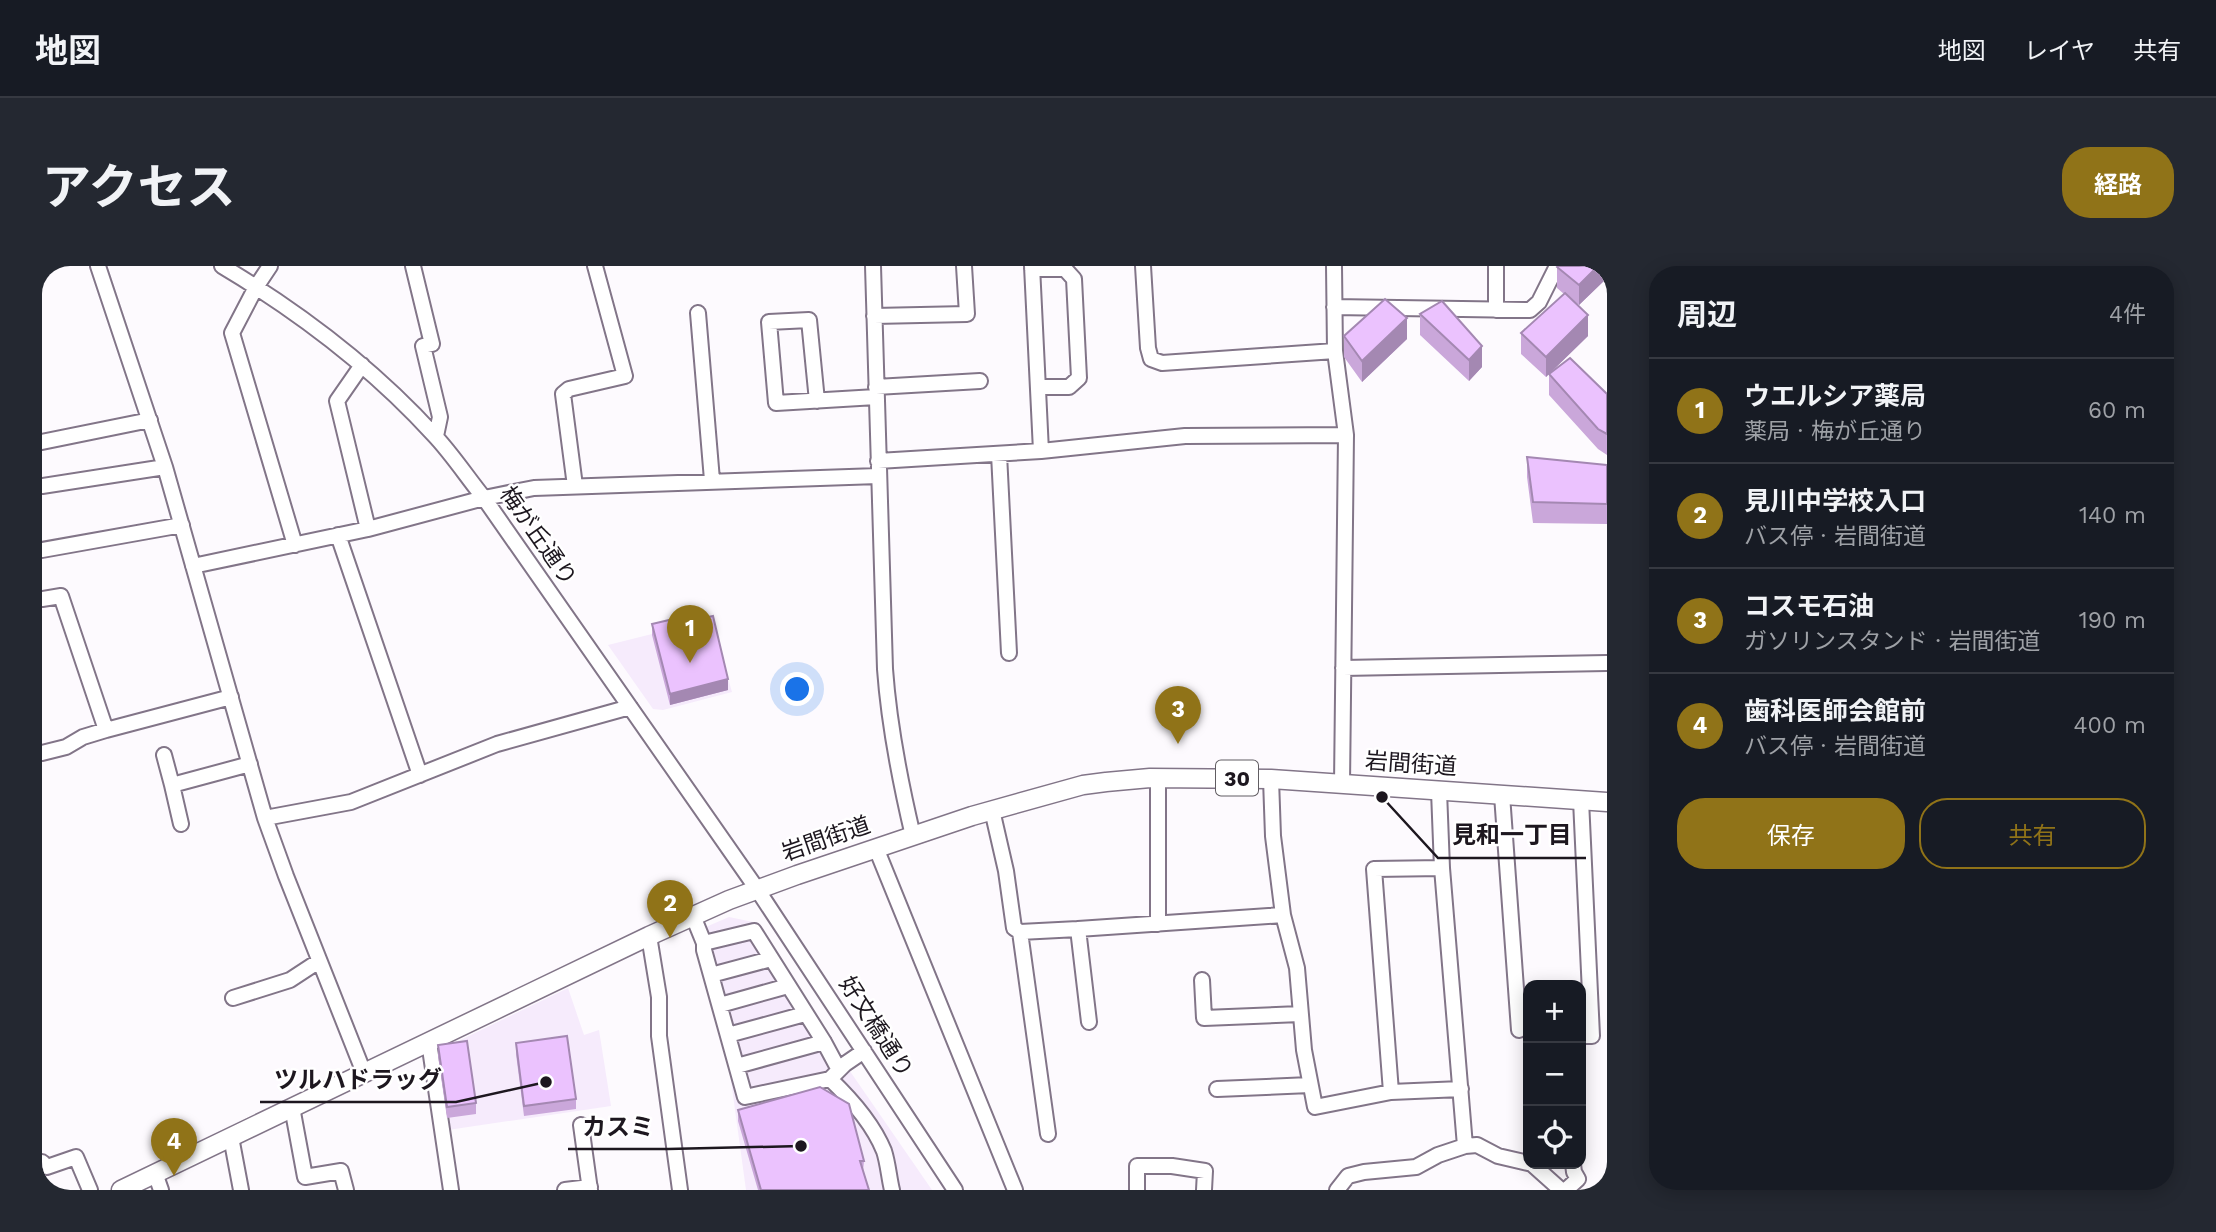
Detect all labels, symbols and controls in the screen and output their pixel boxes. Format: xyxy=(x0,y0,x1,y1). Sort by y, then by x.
text: 地図 xyxy=(35,31,101,70)
text: 地図 xyxy=(1938,37,1986,65)
text: レイヤ xyxy=(2024,37,2095,65)
text: 共有 xyxy=(2133,37,2181,65)
button: 経路 xyxy=(2062,147,2174,218)
text: アクセス xyxy=(42,158,236,216)
text: 周辺 xyxy=(1677,297,1737,332)
text: 4件 xyxy=(2109,301,2146,328)
text: ウエルシア薬局 xyxy=(1744,381,1926,411)
text: 1 xyxy=(1695,397,1705,424)
text: 60 m xyxy=(2088,397,2146,424)
text: 薬局 · 梅が丘通り xyxy=(1744,418,1926,445)
street label: 梅が丘通り xyxy=(494,481,582,591)
text: 見川中学校入口 xyxy=(1744,486,1926,516)
text: 2 xyxy=(1693,502,1707,529)
text: 140 m xyxy=(2079,502,2146,529)
text: バス停 · 岩間街道 xyxy=(1744,523,1926,550)
text: コスモ石油 xyxy=(1744,591,1874,621)
pin: 1 xyxy=(667,605,713,663)
text: 3 xyxy=(1693,607,1707,634)
text: 190 m xyxy=(2079,607,2146,634)
text: ガソリンスタンド · 岩間街道 xyxy=(1744,628,2040,655)
your location xyxy=(780,672,814,706)
pin: 3 xyxy=(1155,686,1201,744)
text: 歯科医師会館前 xyxy=(1744,696,1926,726)
text: 4 xyxy=(1693,712,1707,739)
text: 400 m xyxy=(2074,712,2146,739)
text: バス停 · 岩間街道 xyxy=(1744,733,1926,760)
street label: 岩間街道 xyxy=(1364,747,1458,781)
road number: 30 xyxy=(1216,760,1258,796)
button: 保存 xyxy=(1677,798,1905,869)
button: 共有 xyxy=(1919,798,2146,869)
street label: 岩間街道 xyxy=(778,811,874,867)
callout: 見和一丁目 xyxy=(1438,813,1586,858)
text: 見和一丁目 xyxy=(1452,821,1572,849)
pin: 2 xyxy=(647,880,693,938)
street label: 好文橋通り xyxy=(833,971,919,1083)
map controls xyxy=(1523,980,1586,1169)
button: + xyxy=(1523,980,1586,1043)
button: − xyxy=(1523,1043,1586,1106)
callout: ツルハドラッグ xyxy=(260,1057,456,1102)
text: ツルハドラッグ xyxy=(274,1066,442,1094)
callout: カスミ xyxy=(568,1104,668,1149)
button: locate xyxy=(1523,1106,1586,1169)
text: カスミ xyxy=(582,1113,654,1141)
pin: 4 xyxy=(151,1118,197,1176)

